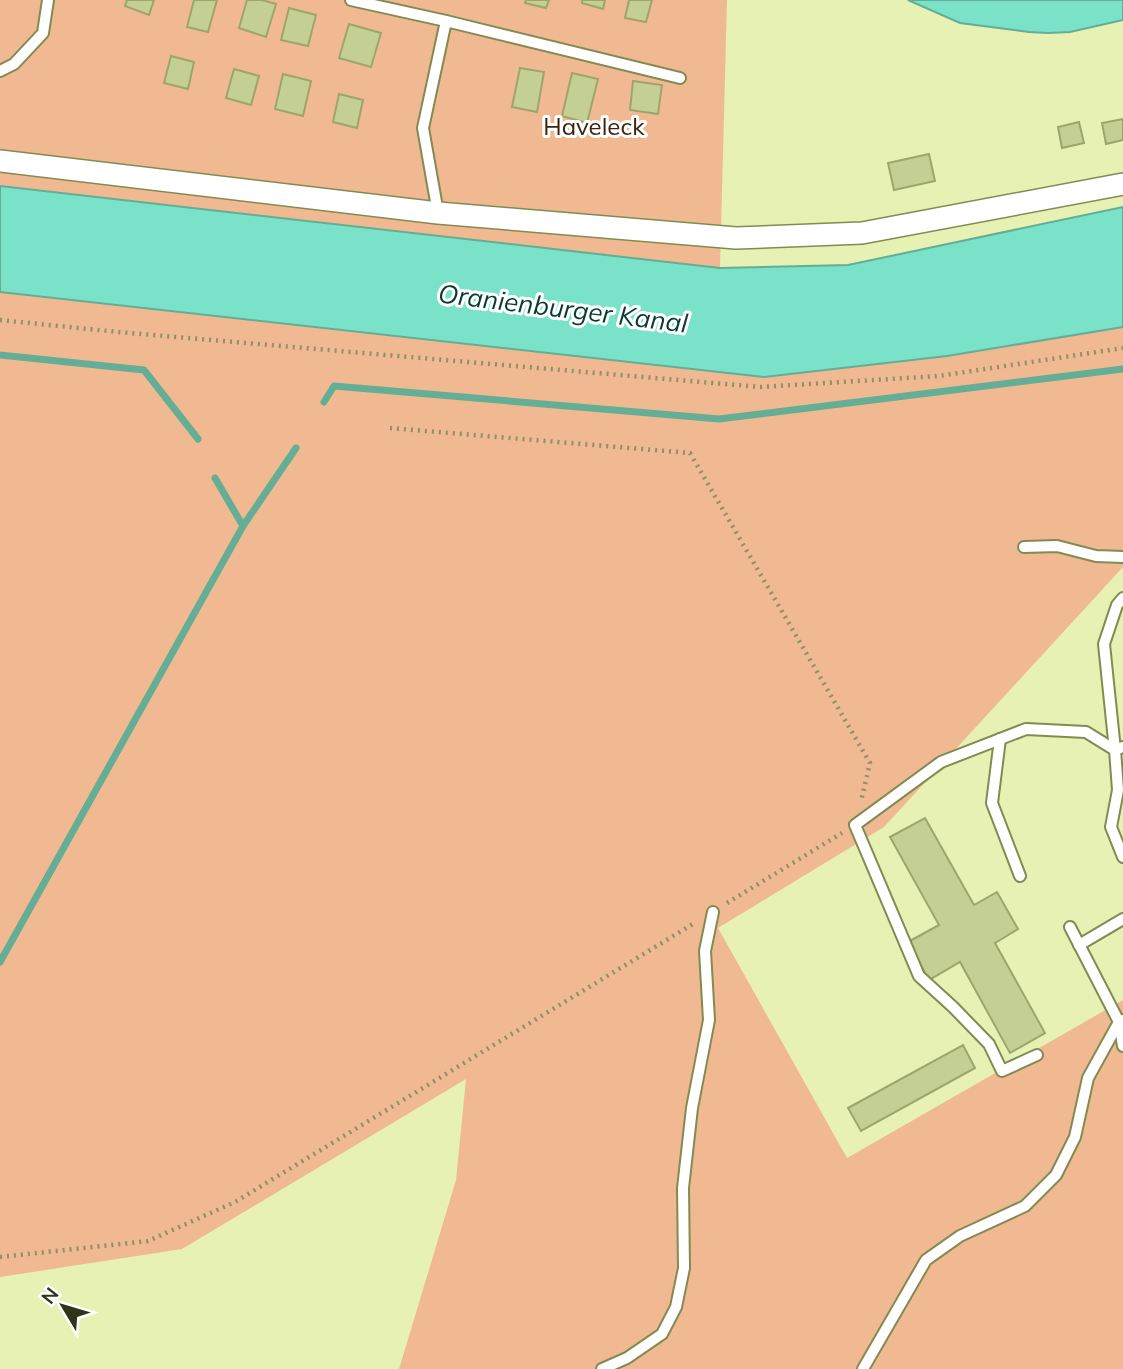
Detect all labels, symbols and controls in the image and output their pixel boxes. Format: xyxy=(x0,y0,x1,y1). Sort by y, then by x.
park label: Haveleck xyxy=(543,111,645,141)
water label: Oranienburger Kanal xyxy=(437,276,690,340)
north arrow xyxy=(28,1271,98,1341)
text: N xyxy=(36,1282,63,1309)

